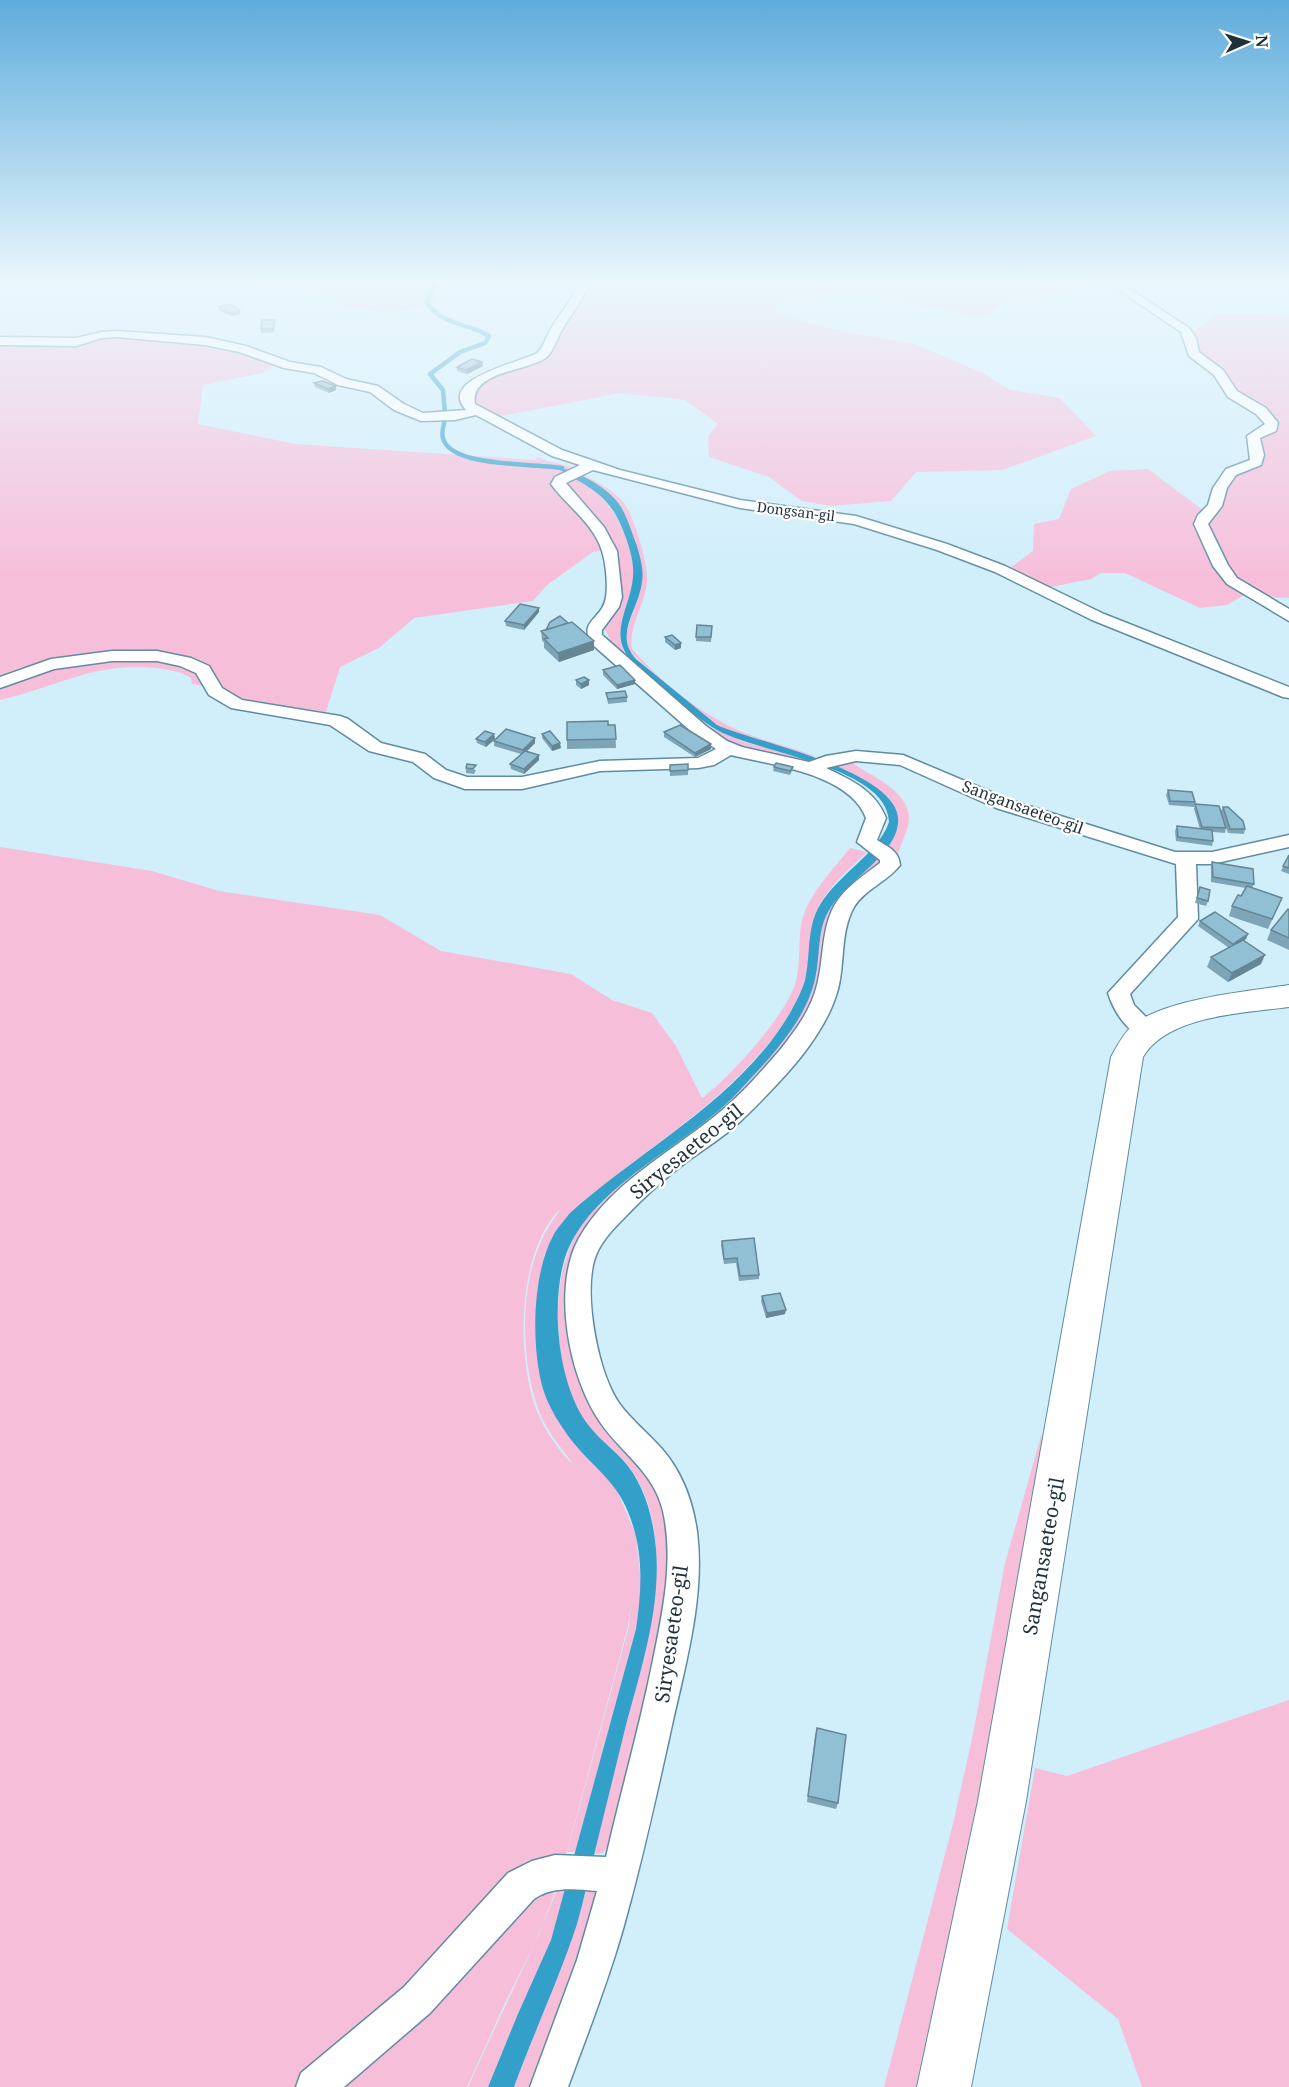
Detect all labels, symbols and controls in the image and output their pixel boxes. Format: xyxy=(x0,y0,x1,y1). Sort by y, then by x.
north arrow xyxy=(1217,12,1277,72)
text: N xyxy=(1251,34,1273,48)
street label: Dongsan-gil xyxy=(756,497,837,525)
street label: Sangansaeteo-gil xyxy=(959,775,1087,839)
street label: Siryesaeteo-gil xyxy=(624,1097,748,1205)
street label: Sangansaeteo-gil xyxy=(1016,1475,1070,1637)
street label: Siryesaeteo-gil xyxy=(648,1564,694,1704)

